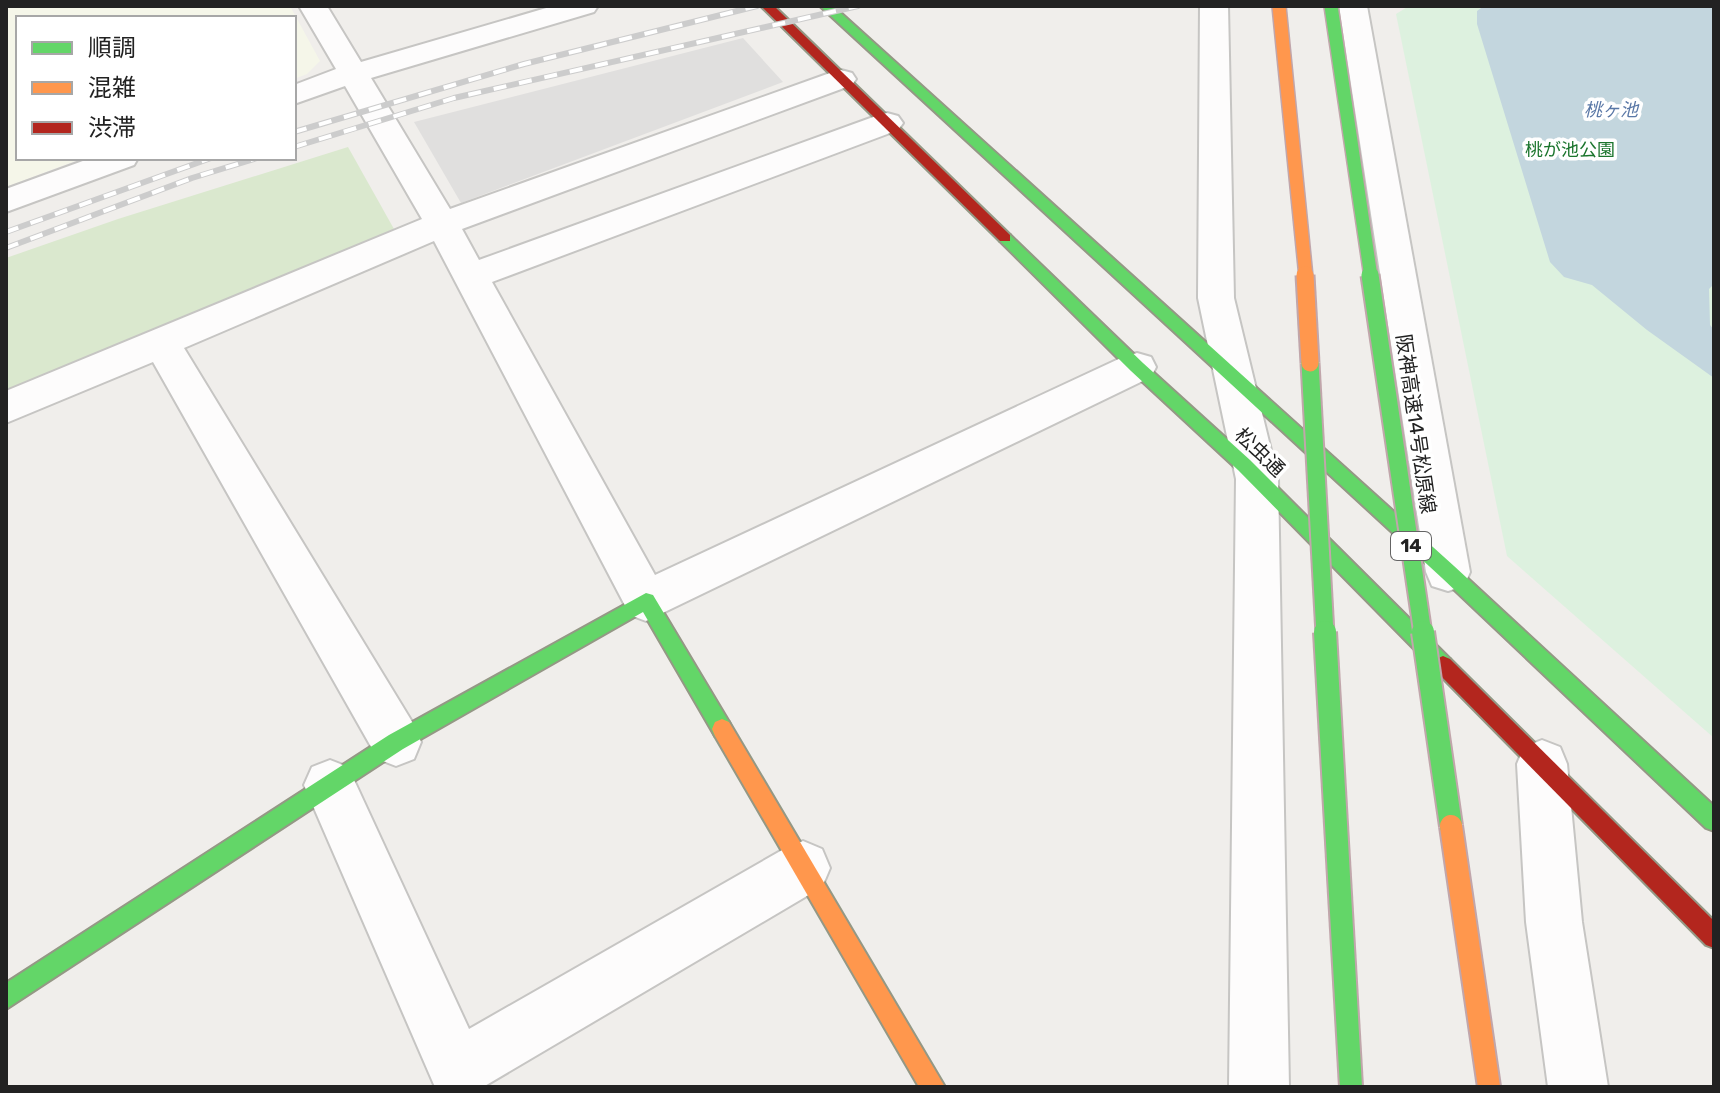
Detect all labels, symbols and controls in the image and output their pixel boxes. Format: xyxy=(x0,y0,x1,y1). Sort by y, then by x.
legend xyxy=(16,16,296,160)
text: 順調 xyxy=(88,34,136,62)
text: 混雑 xyxy=(88,74,136,102)
water label: 桃ヶ池 xyxy=(1584,99,1640,121)
text: 渋滞 xyxy=(88,114,136,142)
park label: 桃が池公園 xyxy=(1525,139,1615,161)
street label: 阪神高速14号松原線 xyxy=(1392,333,1440,515)
street label: 松虫通 xyxy=(1230,423,1290,481)
road number: 14 xyxy=(1391,532,1431,560)

